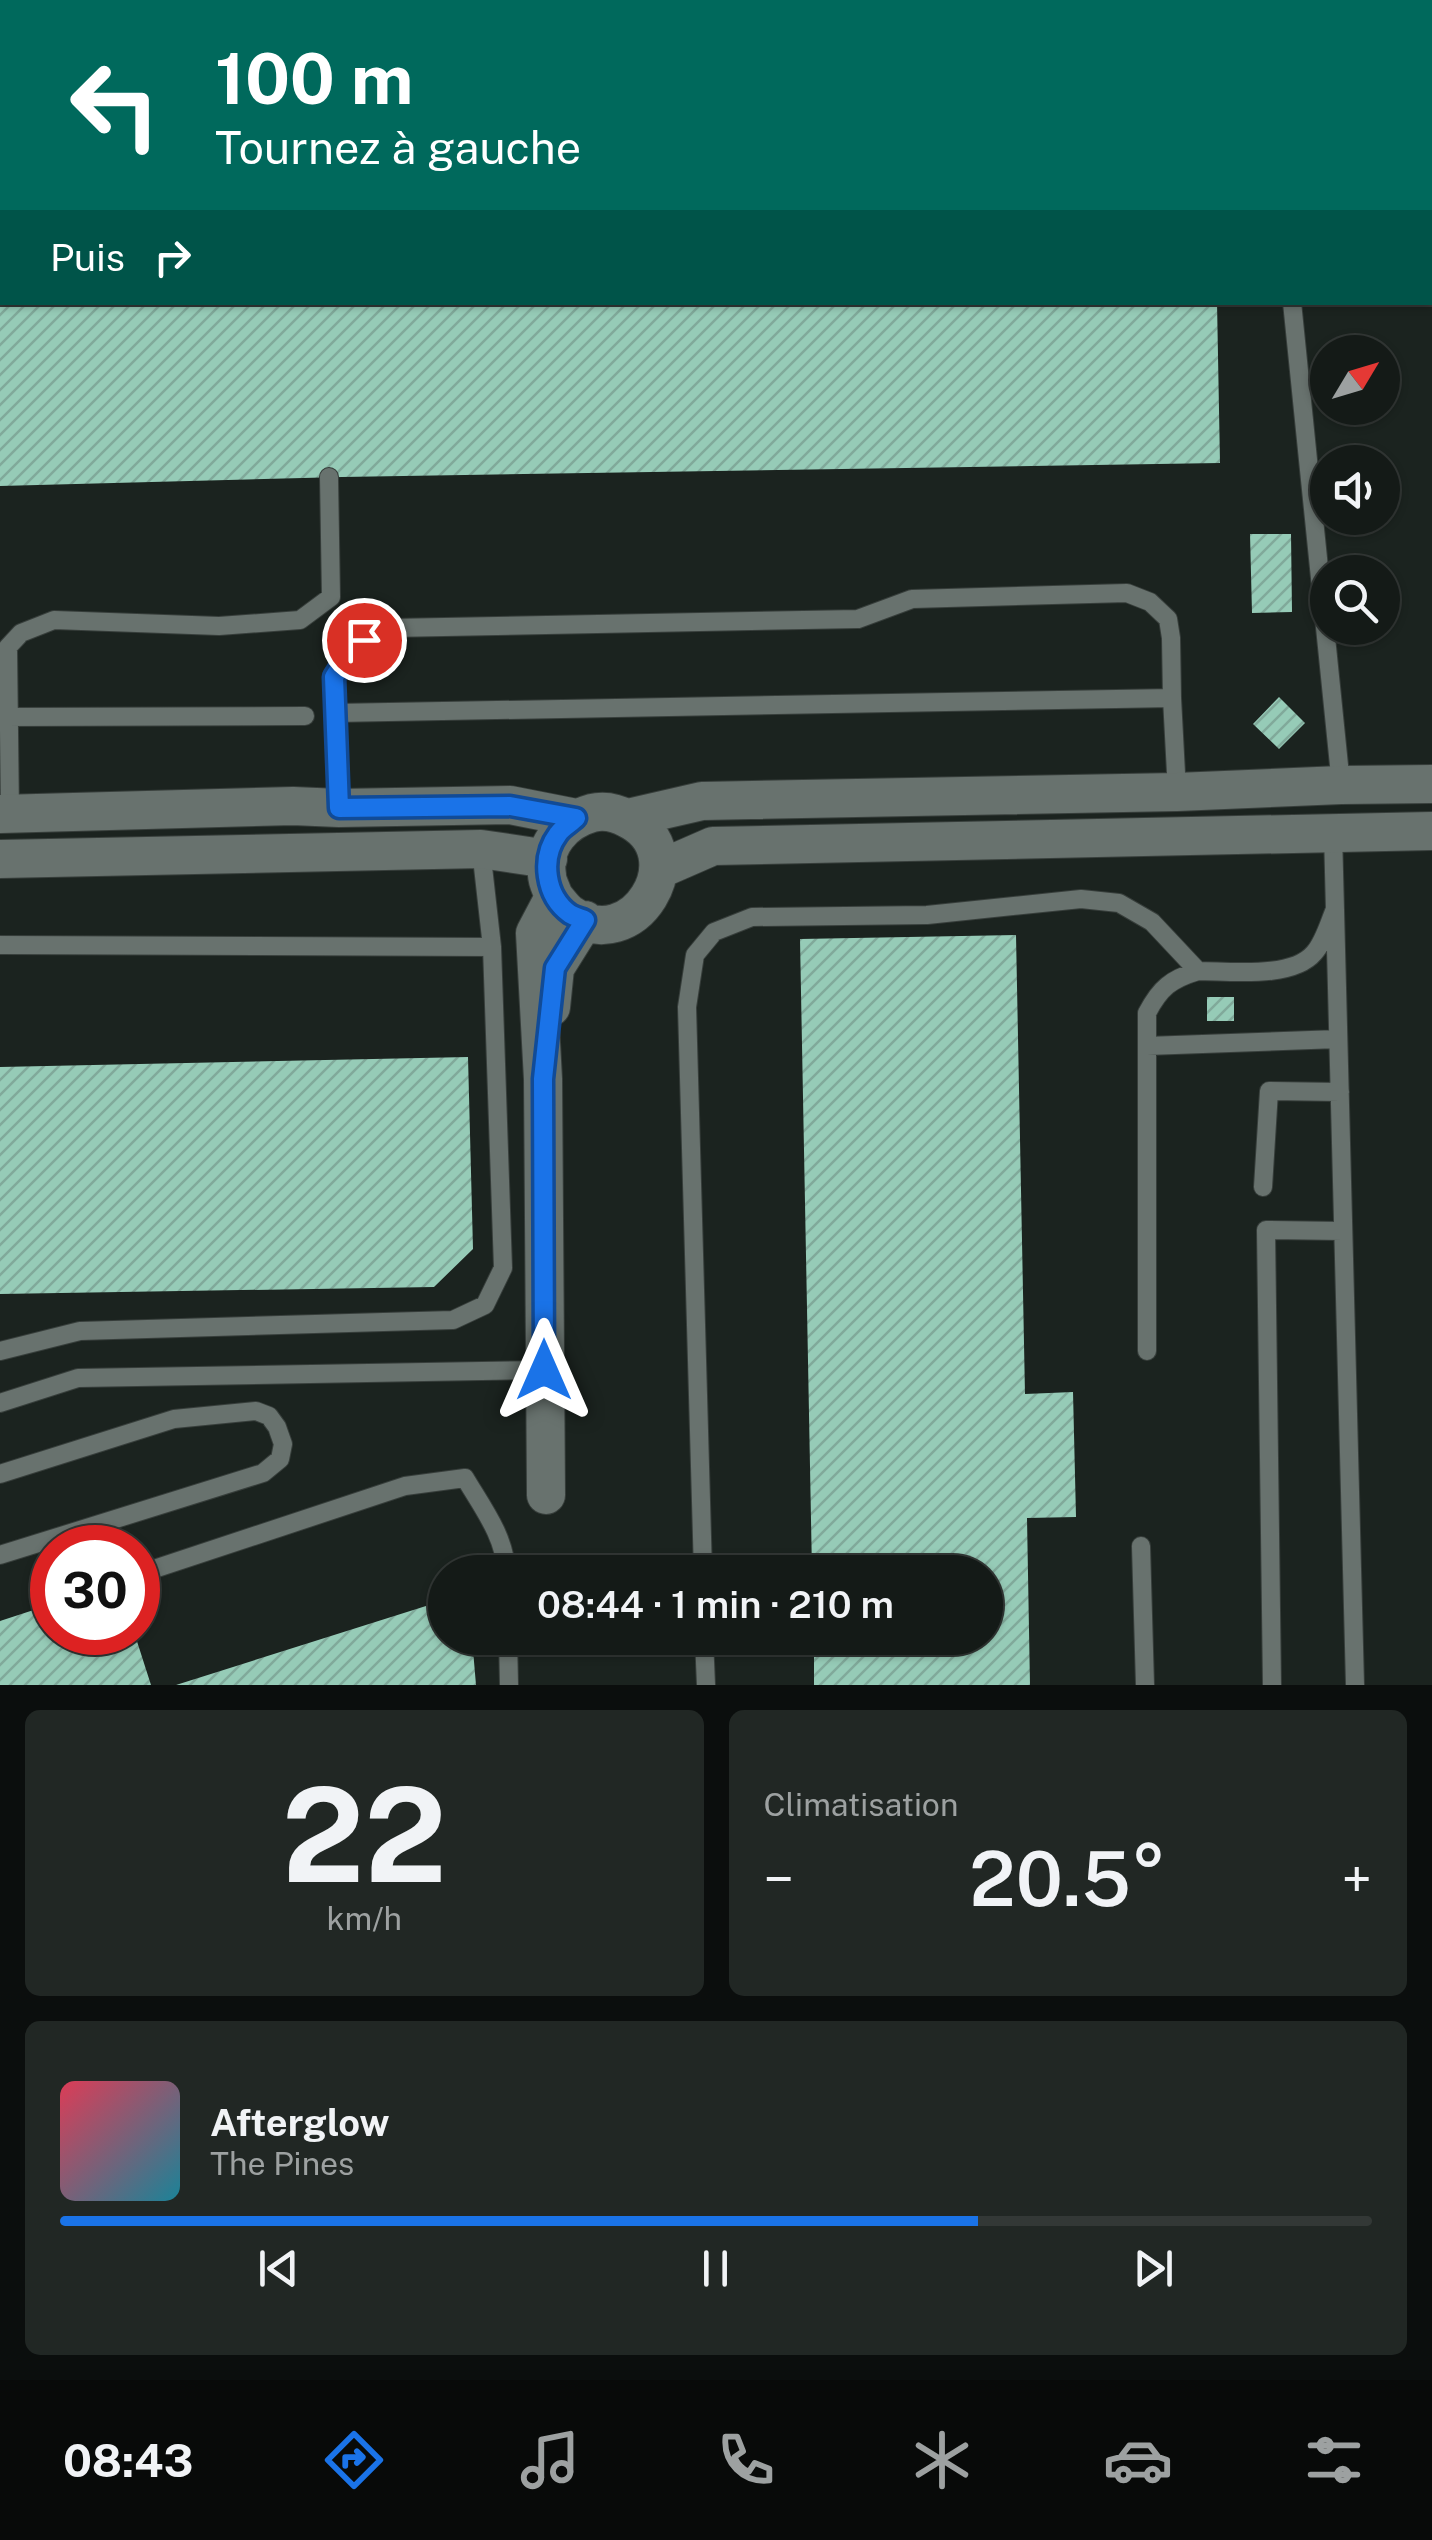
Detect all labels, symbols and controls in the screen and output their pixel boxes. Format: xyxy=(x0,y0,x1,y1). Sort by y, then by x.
text: 100 m xyxy=(215,37,413,120)
icon: left xyxy=(50,40,180,170)
text: Tournez à gauche xyxy=(215,121,581,174)
icon: right xyxy=(145,230,200,285)
text: Puis xyxy=(50,235,125,280)
north arrow xyxy=(1310,335,1400,425)
map controls xyxy=(1310,335,1400,645)
button: sound xyxy=(1310,445,1400,535)
button: search xyxy=(1310,555,1400,645)
pin xyxy=(322,598,407,683)
icon: arrive xyxy=(337,613,392,668)
position arrow xyxy=(492,1318,596,1422)
speed limit sign: 30 xyxy=(30,1525,160,1655)
text: 08:44 · 1 min · 210 m xyxy=(537,1582,894,1627)
text: 22 xyxy=(282,1759,447,1911)
text: Climatisation xyxy=(764,1786,958,1823)
text: 20.5° xyxy=(969,1835,1166,1923)
text: − xyxy=(764,1847,794,1911)
text: + xyxy=(1342,1847,1372,1911)
text: km/h xyxy=(327,1900,402,1937)
text: Afterglow xyxy=(210,2100,390,2145)
text: The Pines xyxy=(210,2145,354,2182)
icon: previous xyxy=(251,2241,306,2296)
icon: pause xyxy=(688,2241,743,2296)
icon: next xyxy=(1126,2241,1181,2296)
icon: directions xyxy=(319,2425,389,2495)
icon: music xyxy=(515,2425,585,2495)
icon: phone xyxy=(711,2425,781,2495)
icon: climate xyxy=(907,2425,977,2495)
icon: car xyxy=(1103,2425,1173,2495)
icon: filters xyxy=(1299,2425,1369,2495)
text: 08:43 xyxy=(63,2434,193,2487)

